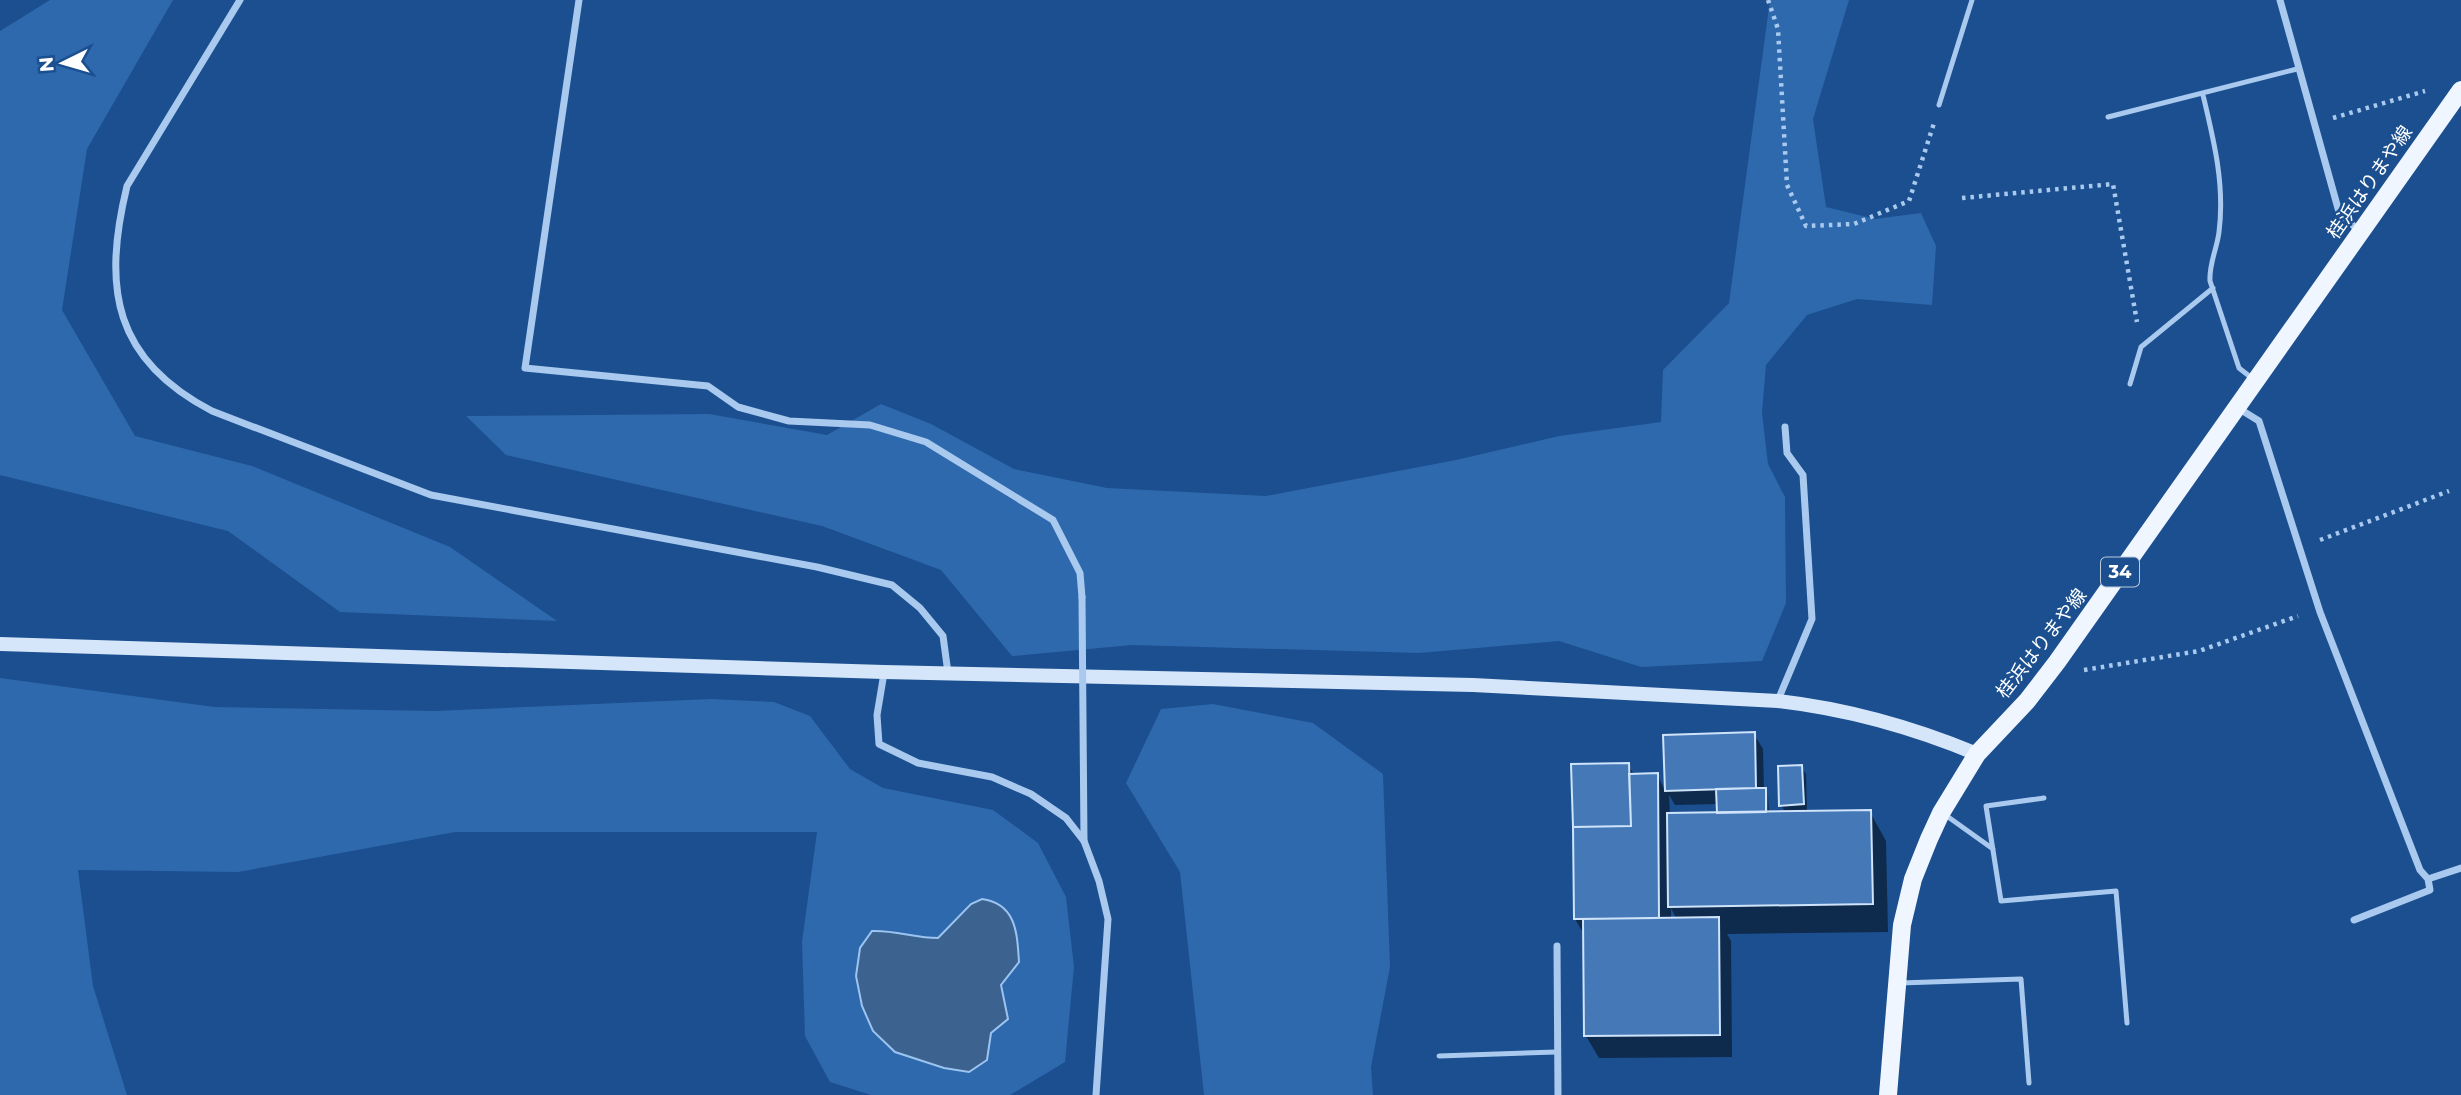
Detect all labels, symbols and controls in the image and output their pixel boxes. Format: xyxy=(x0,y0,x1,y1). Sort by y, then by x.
north arrow xyxy=(28,28,98,98)
text: N xyxy=(34,56,59,73)
street label: 桂浜はりまや線 xyxy=(2322,121,2417,243)
road number: 34 xyxy=(2101,558,2139,586)
street label: 桂浜はりまや線 xyxy=(1991,584,2091,703)

